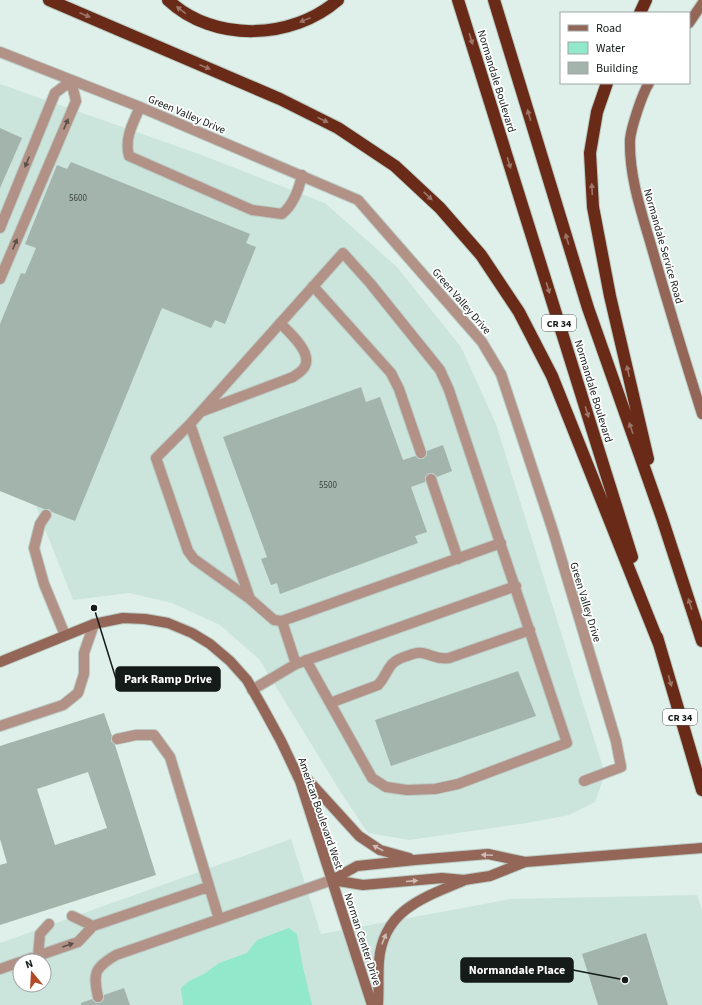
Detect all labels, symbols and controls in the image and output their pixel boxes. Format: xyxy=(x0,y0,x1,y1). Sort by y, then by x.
one-way arrow xyxy=(176,7,186,15)
legend xyxy=(560,12,690,84)
one-way arrow xyxy=(80,13,92,19)
one-way arrow xyxy=(299,18,311,24)
text: Road xyxy=(596,20,622,37)
street label: Normandale Boulevard xyxy=(474,28,519,134)
one-way arrow xyxy=(468,34,474,46)
text: Water xyxy=(596,40,626,57)
text: Building xyxy=(596,60,638,77)
one-way arrow xyxy=(199,64,211,70)
street label: Green Valley Drive xyxy=(146,91,228,138)
one-way arrow xyxy=(526,108,532,120)
one-way arrow xyxy=(317,117,329,123)
one-way arrow xyxy=(63,118,69,129)
one-way arrow xyxy=(23,157,29,169)
one-way arrow xyxy=(506,158,512,170)
one-way arrow xyxy=(589,183,596,195)
street label: Normandale Service Road xyxy=(640,187,687,305)
one-way arrow xyxy=(423,191,433,201)
house number: 5600 xyxy=(69,192,87,205)
one-way arrow xyxy=(564,233,570,245)
one-way arrow xyxy=(12,238,18,249)
street label: Green Valley Drive xyxy=(429,265,495,338)
one-way arrow xyxy=(545,282,551,294)
road number: CR 34 xyxy=(542,315,576,331)
street label: Normandale Boulevard xyxy=(571,338,616,444)
one-way arrow xyxy=(624,365,630,377)
one-way arrow xyxy=(584,406,590,418)
one-way arrow xyxy=(627,422,633,434)
house number: 5500 xyxy=(319,479,337,492)
street label: Green Valley Drive xyxy=(566,560,605,644)
one-way arrow xyxy=(687,597,693,609)
callout: Park Ramp Drive xyxy=(116,667,220,691)
text: Park Ramp Drive xyxy=(124,671,212,688)
one-way arrow xyxy=(667,675,673,688)
road number: CR 34 xyxy=(663,709,697,725)
street label: American Boulevard West xyxy=(294,755,347,871)
one-way arrow xyxy=(372,845,384,851)
one-way arrow xyxy=(481,851,493,858)
one-way arrow xyxy=(406,877,418,884)
street label: Norman Center Drive xyxy=(340,891,385,988)
one-way arrow xyxy=(382,932,388,944)
one-way arrow xyxy=(63,942,75,948)
north arrow xyxy=(12,953,52,993)
text: N xyxy=(23,956,35,972)
callout: Normandale Place xyxy=(461,958,573,982)
text: Normandale Place xyxy=(469,962,565,979)

